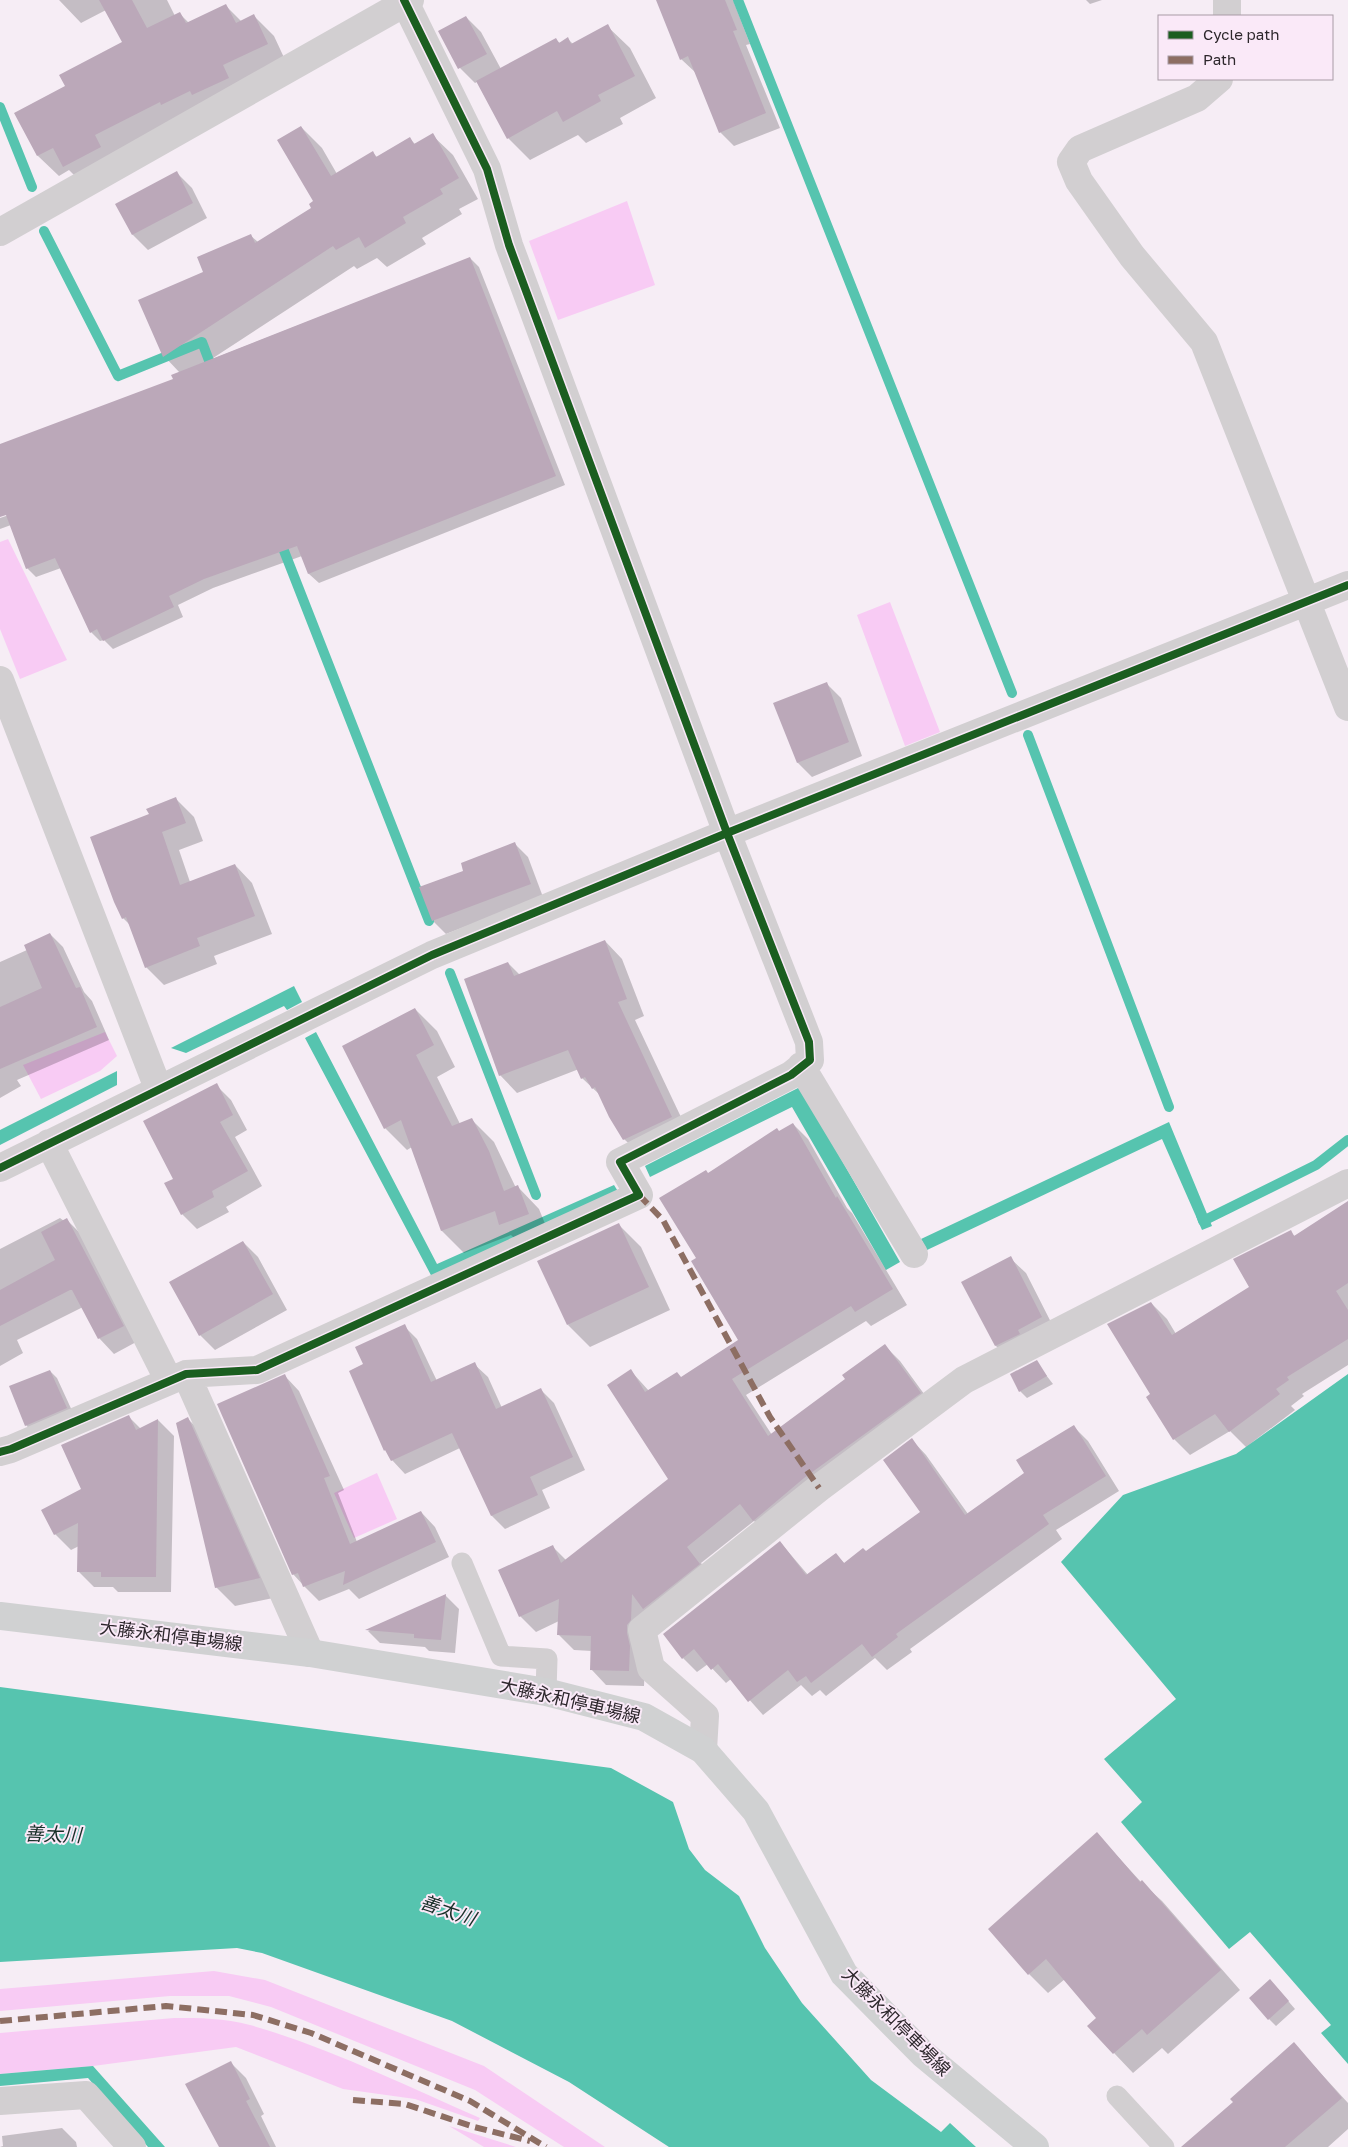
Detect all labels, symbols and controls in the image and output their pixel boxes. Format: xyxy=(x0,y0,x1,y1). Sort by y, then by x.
legend xyxy=(1158,15,1333,80)
text: Cycle path xyxy=(1203,25,1279,43)
text: Path xyxy=(1203,50,1236,68)
street label: 大藤永和停車場線 xyxy=(98,1615,244,1655)
street label: 大藤永和停車場線 xyxy=(498,1673,643,1727)
water label: 善太川 xyxy=(24,1821,84,1846)
water label: 善太川 xyxy=(417,1889,481,1930)
street label: 大藤永和停車場線 xyxy=(838,1963,955,2080)

